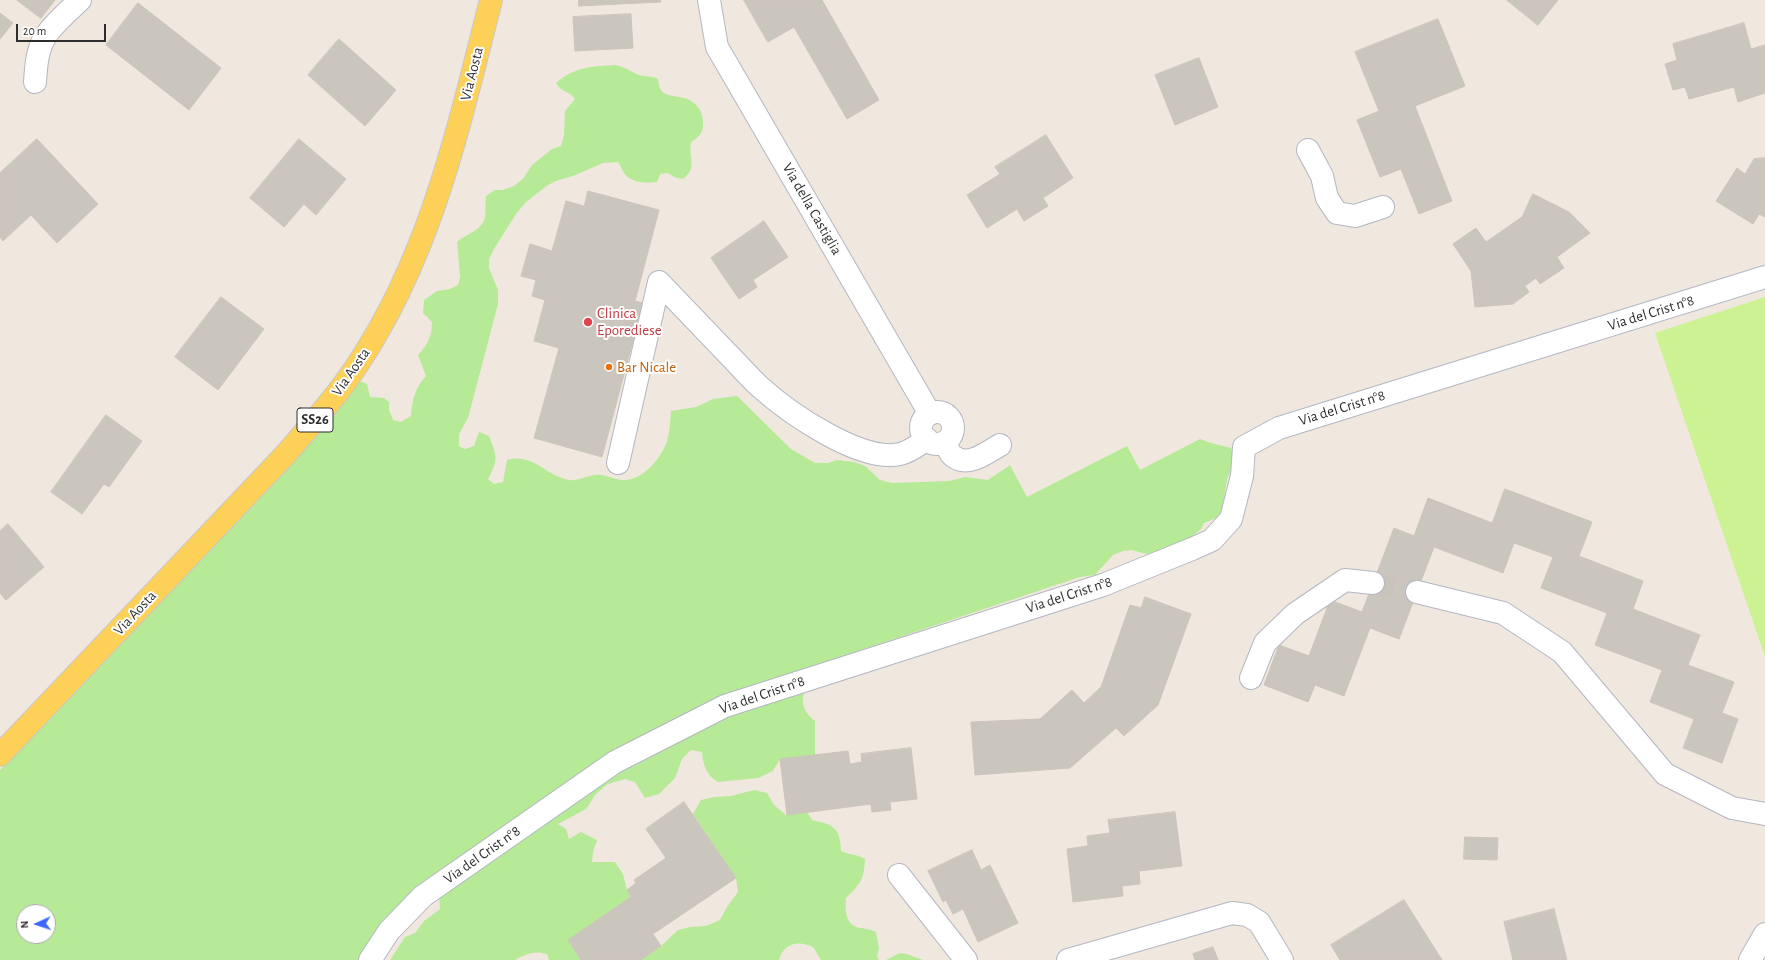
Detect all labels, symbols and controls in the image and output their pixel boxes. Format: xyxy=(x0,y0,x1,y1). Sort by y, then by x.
scale bar xyxy=(18,16,108,42)
text: 20 m xyxy=(23,25,46,37)
street label: Via Aosta xyxy=(457,45,487,103)
street label: Via della Castiglia xyxy=(778,160,846,258)
street label: Via del Crist n°8 xyxy=(1606,291,1696,335)
place label: Clinica Eporediese xyxy=(597,304,662,339)
marker: Clinica Eporediese xyxy=(582,316,594,328)
street label: Via Aosta xyxy=(328,345,374,399)
place label: Bar Nicale xyxy=(617,358,676,376)
marker: Bar Nicale xyxy=(604,362,614,372)
street label: Via del Crist n°8 xyxy=(1297,386,1387,430)
road number: SS26 xyxy=(297,408,333,432)
street label: Via del Crist n°8 xyxy=(1024,573,1114,617)
street label: Via Aosta xyxy=(110,587,160,639)
street label: Via del Crist n°8 xyxy=(717,672,807,718)
street label: Via del Crist n°8 xyxy=(440,822,524,888)
north arrow xyxy=(16,904,56,944)
text: N xyxy=(19,920,30,929)

